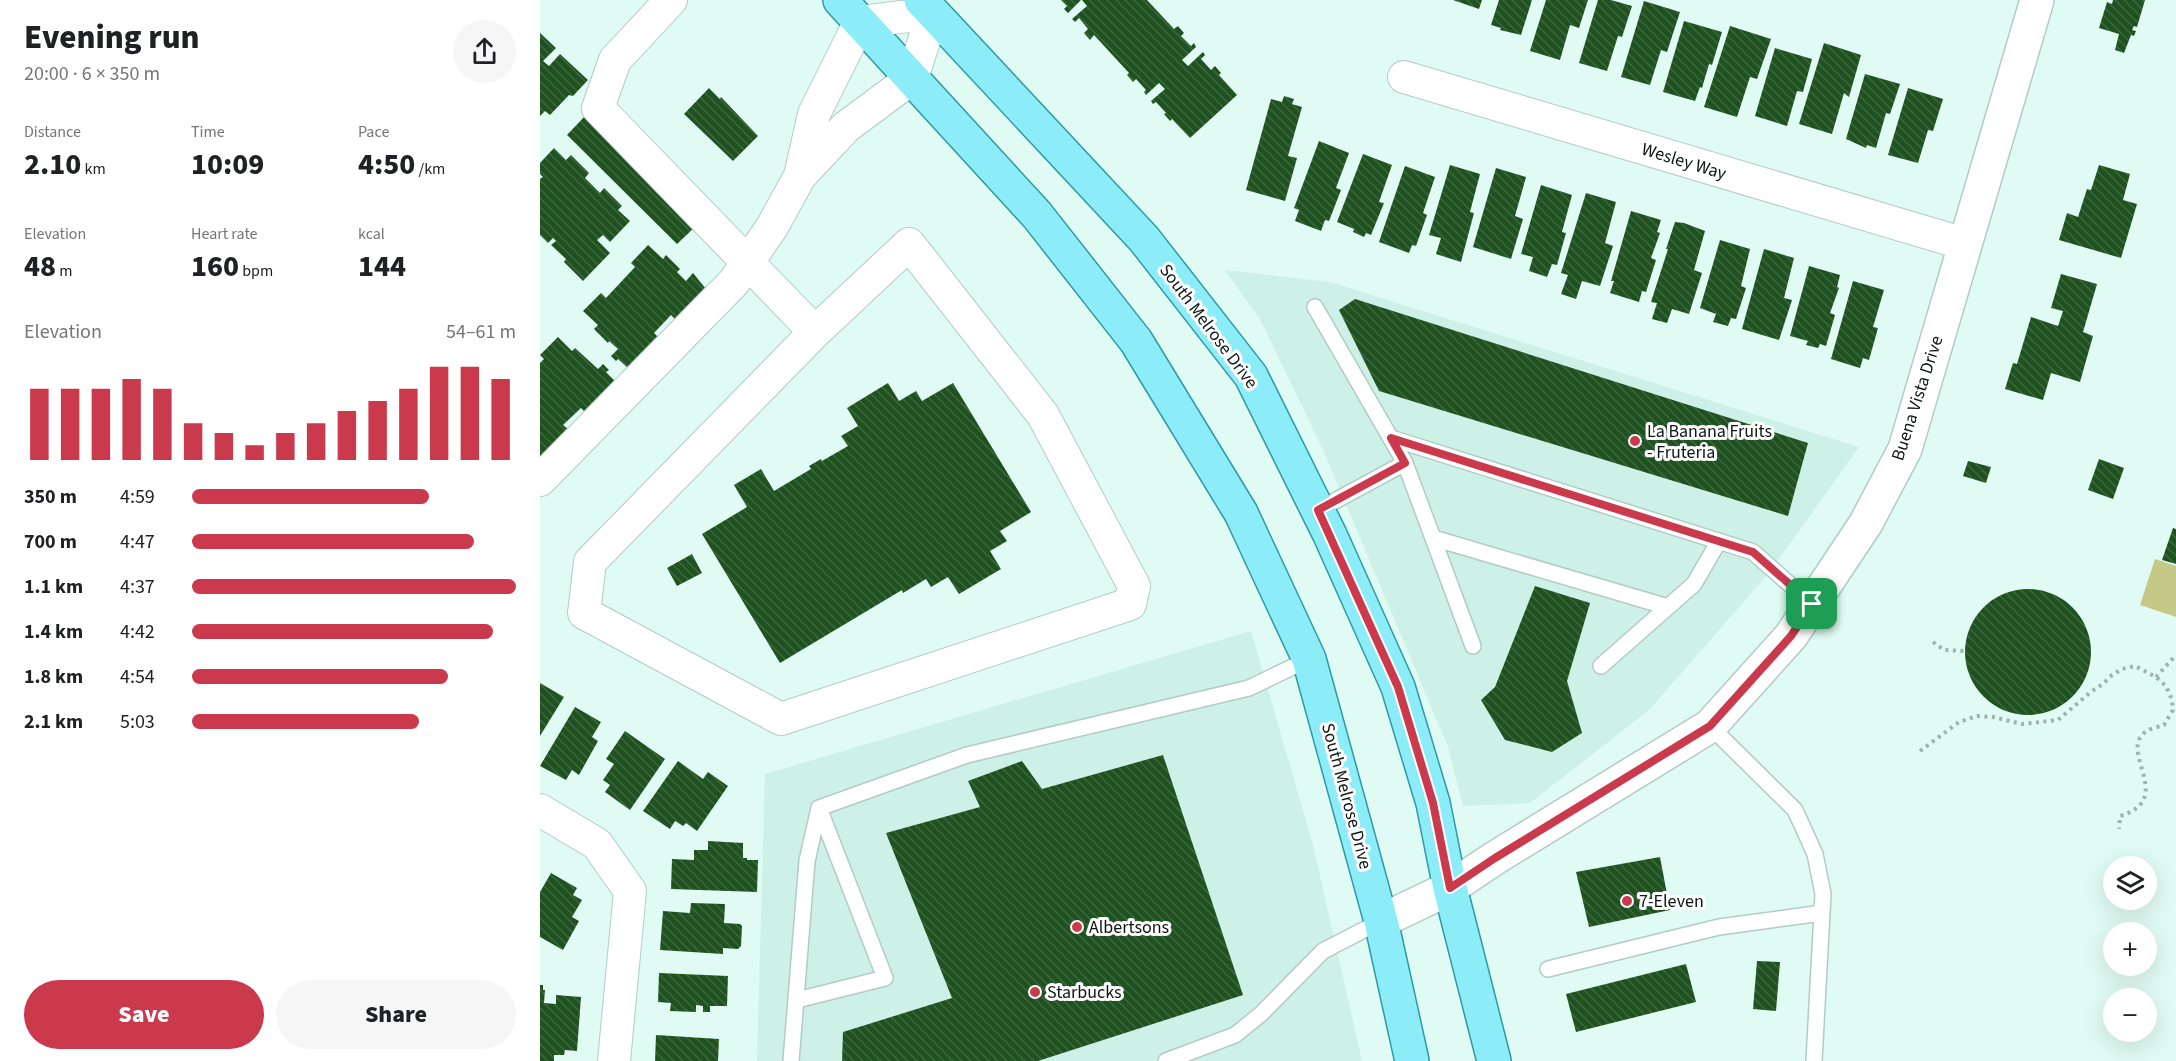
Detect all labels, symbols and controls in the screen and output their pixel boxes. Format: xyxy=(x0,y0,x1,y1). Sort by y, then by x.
text: Evening run xyxy=(24,14,200,61)
button: share xyxy=(453,20,516,83)
text: 20:00 · 6 × 350 m xyxy=(24,60,160,88)
text: Distance xyxy=(24,121,81,143)
text: Time xyxy=(191,121,225,143)
text: Pace xyxy=(358,121,389,143)
street label: Wesley Way xyxy=(1638,137,1730,186)
text: 2.10 xyxy=(24,143,81,186)
text: 10:09 xyxy=(191,143,264,186)
text: 4:50 xyxy=(358,143,415,186)
text: km xyxy=(81,158,106,180)
text: /km xyxy=(415,158,445,180)
text: Elevation xyxy=(24,223,86,245)
text: Heart rate xyxy=(191,223,258,245)
text: kcal xyxy=(358,223,385,245)
text: 48 xyxy=(24,245,56,288)
text: 160 xyxy=(191,245,239,288)
text: 144 xyxy=(358,245,406,288)
street label: South Melrose Drive xyxy=(1153,259,1264,394)
text: m xyxy=(56,260,73,282)
text: bpm xyxy=(239,260,273,282)
text: Elevation xyxy=(24,318,102,346)
text: 54–61 m xyxy=(446,318,516,346)
street label: Buena Vista Drive xyxy=(1885,332,1949,464)
place label: La Banana Fruits - Fruteria xyxy=(1647,419,1772,465)
marker: La Banana Fruits - Fruteria xyxy=(1628,434,1642,448)
text: 350 m xyxy=(24,483,77,511)
text: 4:59 xyxy=(120,483,155,511)
text: 700 m xyxy=(24,528,77,556)
text: 4:47 xyxy=(120,528,155,556)
text: 1.1 km xyxy=(24,573,83,601)
text: 4:37 xyxy=(120,573,155,601)
pin xyxy=(1786,578,1837,629)
icon: arrive xyxy=(1795,587,1828,620)
text: 1.4 km xyxy=(24,618,83,646)
text: 4:42 xyxy=(120,618,155,646)
text: 1.8 km xyxy=(24,663,83,691)
text: 4:54 xyxy=(120,663,155,691)
text: 2.1 km xyxy=(24,708,83,736)
text: 5:03 xyxy=(120,708,155,736)
street label: South Melrose Drive xyxy=(1315,720,1378,872)
map controls xyxy=(2103,856,2157,1042)
button: layers xyxy=(2103,856,2157,910)
place label: 7-Eleven xyxy=(1639,889,1704,914)
marker: 7-Eleven xyxy=(1620,894,1634,908)
place label: Albertsons xyxy=(1089,915,1169,940)
marker: Albertsons xyxy=(1070,920,1084,934)
button: + xyxy=(2103,922,2157,976)
button: Save xyxy=(24,980,264,1049)
button: Share xyxy=(276,980,516,1049)
place label: Starbucks xyxy=(1047,980,1122,1005)
marker: Starbucks xyxy=(1028,985,1042,999)
button: − xyxy=(2103,988,2157,1042)

